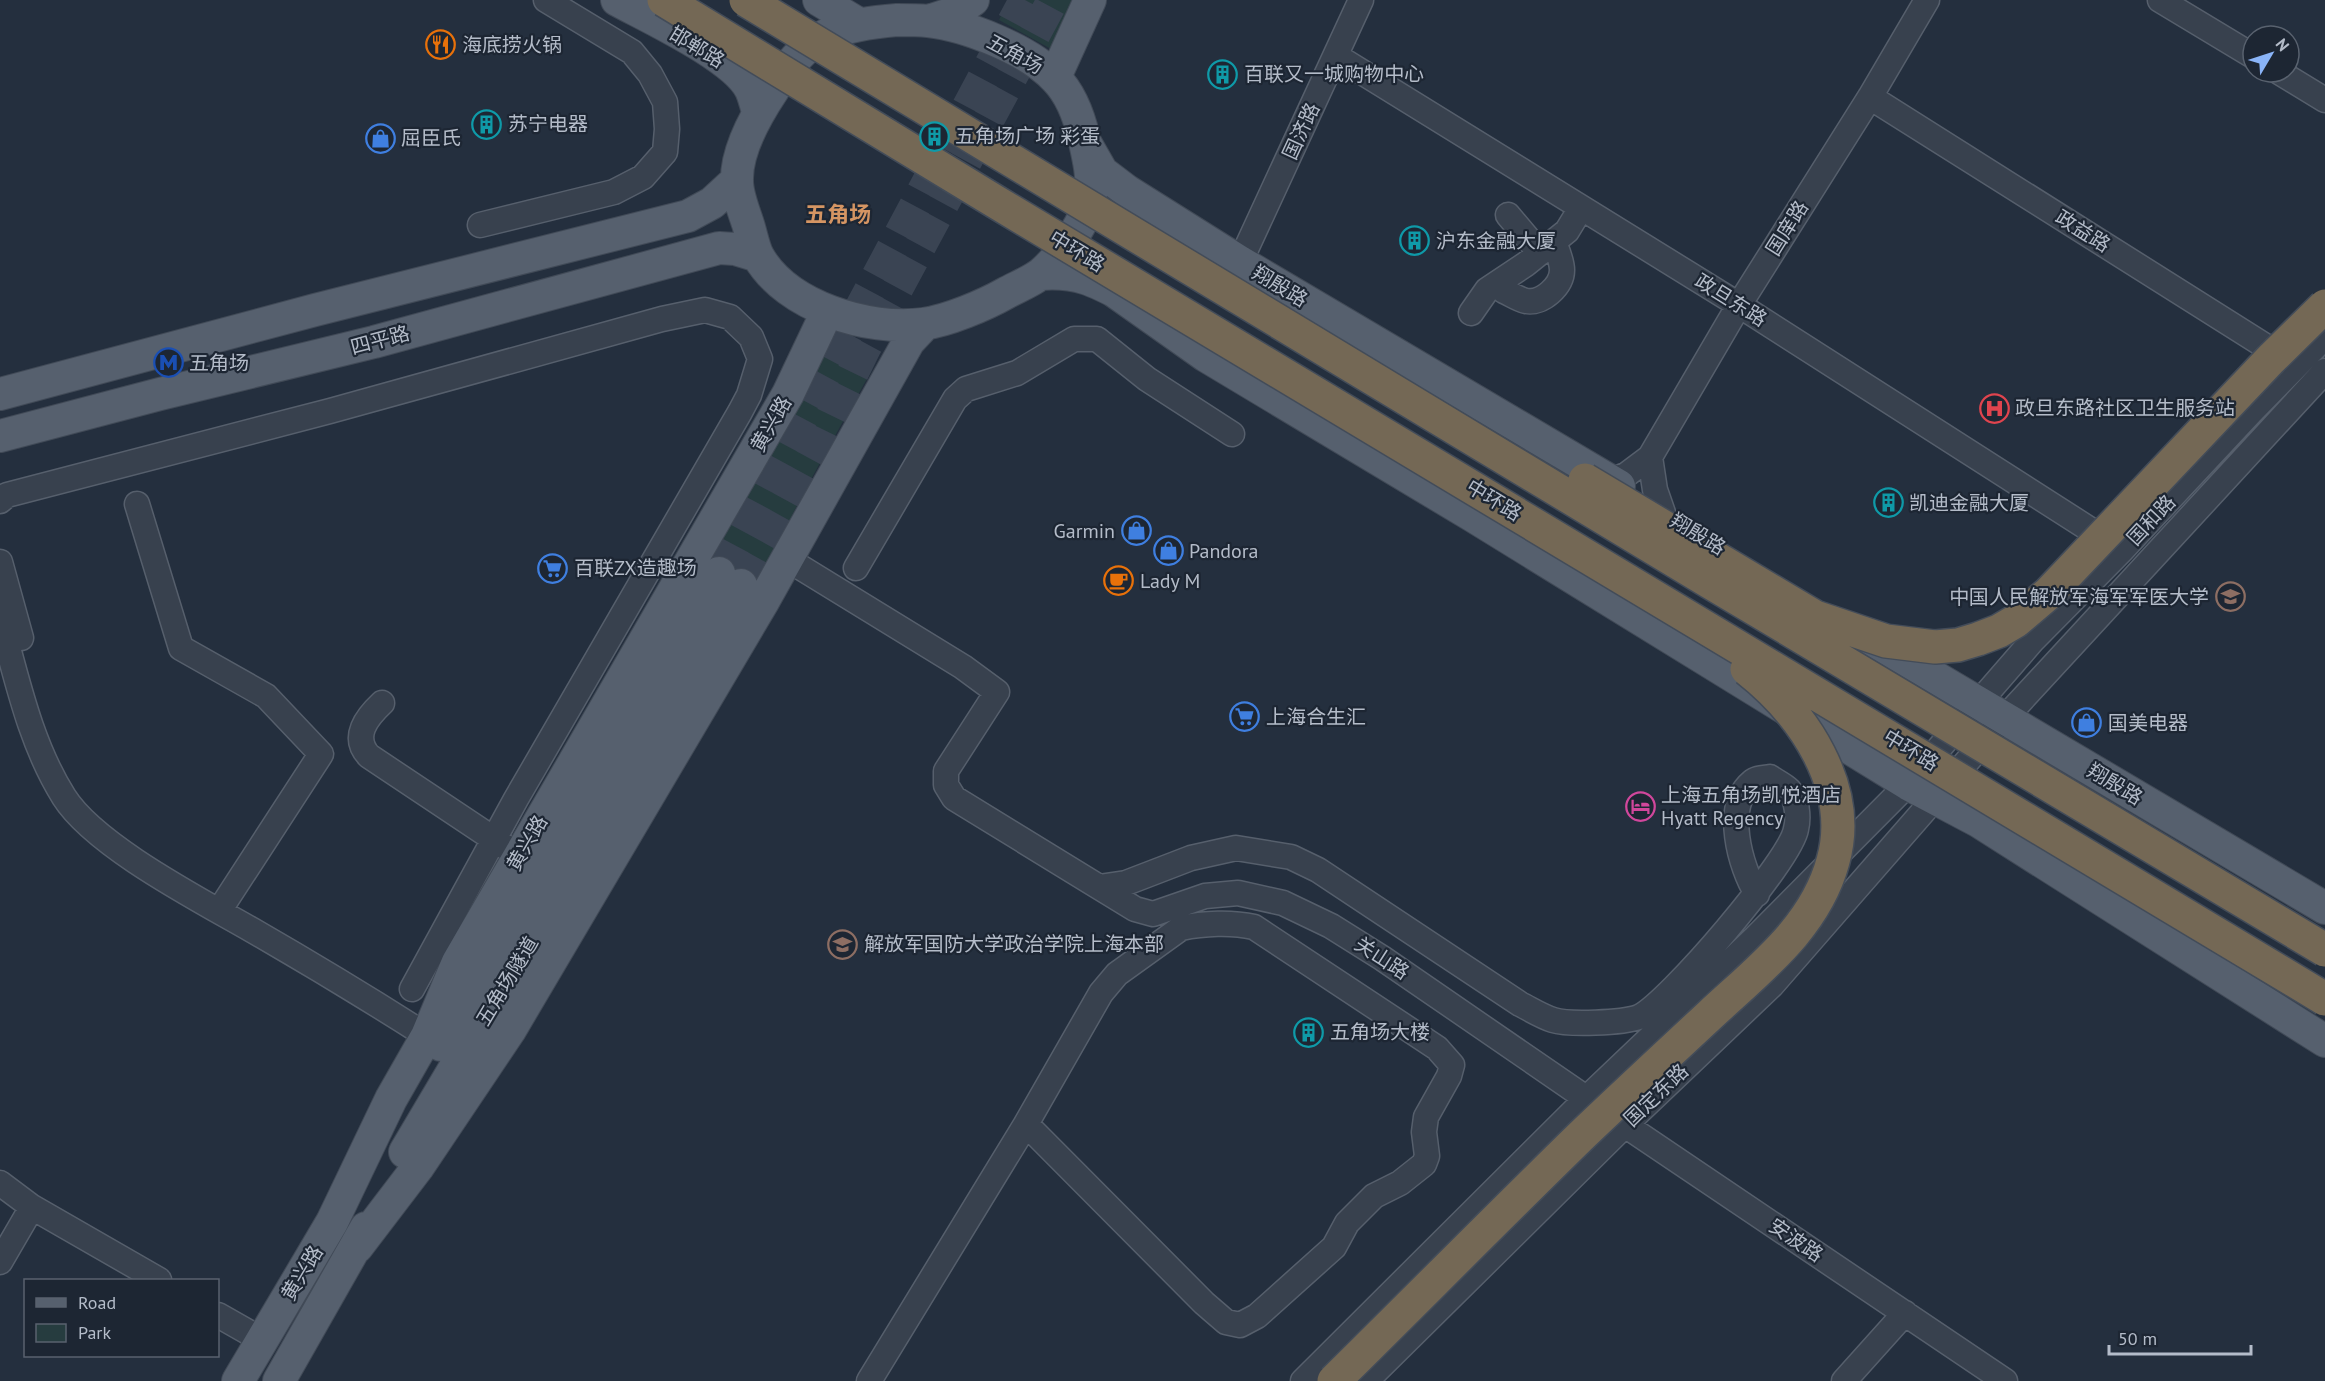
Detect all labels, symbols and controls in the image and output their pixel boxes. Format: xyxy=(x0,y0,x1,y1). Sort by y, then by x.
street label: 邯郸路 xyxy=(665,20,729,74)
north arrow xyxy=(2241,24,2301,84)
street label: 五角场 xyxy=(982,28,1048,80)
restaurant icon: 海底捞火锅 xyxy=(425,29,457,61)
place label: 海底捞火锅 xyxy=(462,32,562,58)
text: N xyxy=(2272,34,2294,55)
building icon: 百联又一城购物中心 xyxy=(1207,58,1239,90)
place label: 百联又一城购物中心 xyxy=(1244,61,1424,87)
street label: 国济路 xyxy=(1277,98,1325,164)
building icon: 苏宁电器 xyxy=(471,108,503,140)
place label: 苏宁电器 xyxy=(508,111,588,137)
building icon: 五角场广场 彩蛋 xyxy=(918,120,950,152)
shop icon: 屈臣氏 xyxy=(364,122,396,154)
place label: 五角场广场 彩蛋 xyxy=(955,123,1100,149)
place label: 屈臣氏 xyxy=(401,125,461,151)
street label: 国庠路 xyxy=(1760,196,1814,260)
district label: 五角场 xyxy=(805,200,871,228)
street label: 政益路 xyxy=(2051,204,2115,258)
street label: 中环路 xyxy=(1045,224,1109,278)
building icon: 沪东金融大厦 xyxy=(1399,225,1431,257)
place label: 沪东金融大厦 xyxy=(1436,228,1556,254)
street label: 翔殷路 xyxy=(1248,259,1312,313)
street label: 政旦东路 xyxy=(1690,268,1772,332)
street label: 四平路 xyxy=(348,320,412,360)
metro station icon: 五角场 xyxy=(152,347,184,379)
place label: 五角场 xyxy=(189,350,249,376)
street label: 黄兴路 xyxy=(745,392,797,456)
hospital icon: 政旦东路社区卫生服务站 xyxy=(1978,392,2010,424)
place label: 政旦东路社区卫生服务站 xyxy=(2015,395,2235,421)
street label: 中环路 xyxy=(1462,473,1526,527)
building icon: 凯迪金融大厦 xyxy=(1872,487,1904,519)
street label: 国和路 xyxy=(2121,489,2181,551)
place label: 凯迪金融大厦 xyxy=(1909,490,2029,516)
street label: 翔殷路 xyxy=(1666,507,1730,561)
shop icon: Garmin xyxy=(1120,515,1152,547)
place label: Garmin xyxy=(1054,518,1115,544)
shop icon: Pandora xyxy=(1152,535,1184,567)
place label: Pandora xyxy=(1189,538,1259,564)
supermarket icon: 百联ZX造趣场 xyxy=(537,552,569,584)
place label: 百联ZX造趣场 xyxy=(574,555,697,581)
cafe icon: Lady M xyxy=(1103,565,1135,597)
place label: Lady M xyxy=(1140,568,1200,594)
school or university icon: 中国人民解放军海军军医大学 xyxy=(2214,581,2246,613)
place label: 中国人民解放军海军军医大学 xyxy=(1949,584,2209,610)
supermarket icon: 上海合生汇 xyxy=(1229,701,1261,733)
place label: 上海合生汇 xyxy=(1266,704,1366,730)
shop icon: 国美电器 xyxy=(2071,707,2103,739)
place label: 国美电器 xyxy=(2108,710,2188,736)
street label: 中环路 xyxy=(1879,723,1943,777)
street label: 翔殷路 xyxy=(2083,757,2147,811)
place label: 上海五角场凯悦酒店 Hyatt Regency xyxy=(1661,782,1841,831)
hotel icon: 上海五角场凯悦酒店 Hyatt Regency xyxy=(1624,790,1656,822)
street label: 黄兴路 xyxy=(501,811,553,875)
school or university icon: 解放军国防大学政治学院上海本部 xyxy=(827,928,859,960)
street label: 五角场隧道 xyxy=(470,931,544,1031)
place label: 解放军国防大学政治学院上海本部 xyxy=(864,931,1164,957)
street label: 关山路 xyxy=(1350,931,1414,985)
building icon: 五角场大楼 xyxy=(1293,1016,1325,1048)
place label: 五角场大楼 xyxy=(1330,1019,1430,1045)
street label: 国定东路 xyxy=(1618,1058,1694,1132)
street label: 安波路 xyxy=(1764,1212,1828,1268)
street label: 黄兴路 xyxy=(275,1241,329,1305)
legend xyxy=(24,1279,219,1357)
text: Road xyxy=(78,1291,116,1314)
scale bar xyxy=(2109,1318,2252,1356)
text: Park xyxy=(78,1321,111,1344)
text: 50 m xyxy=(2118,1327,2157,1350)

